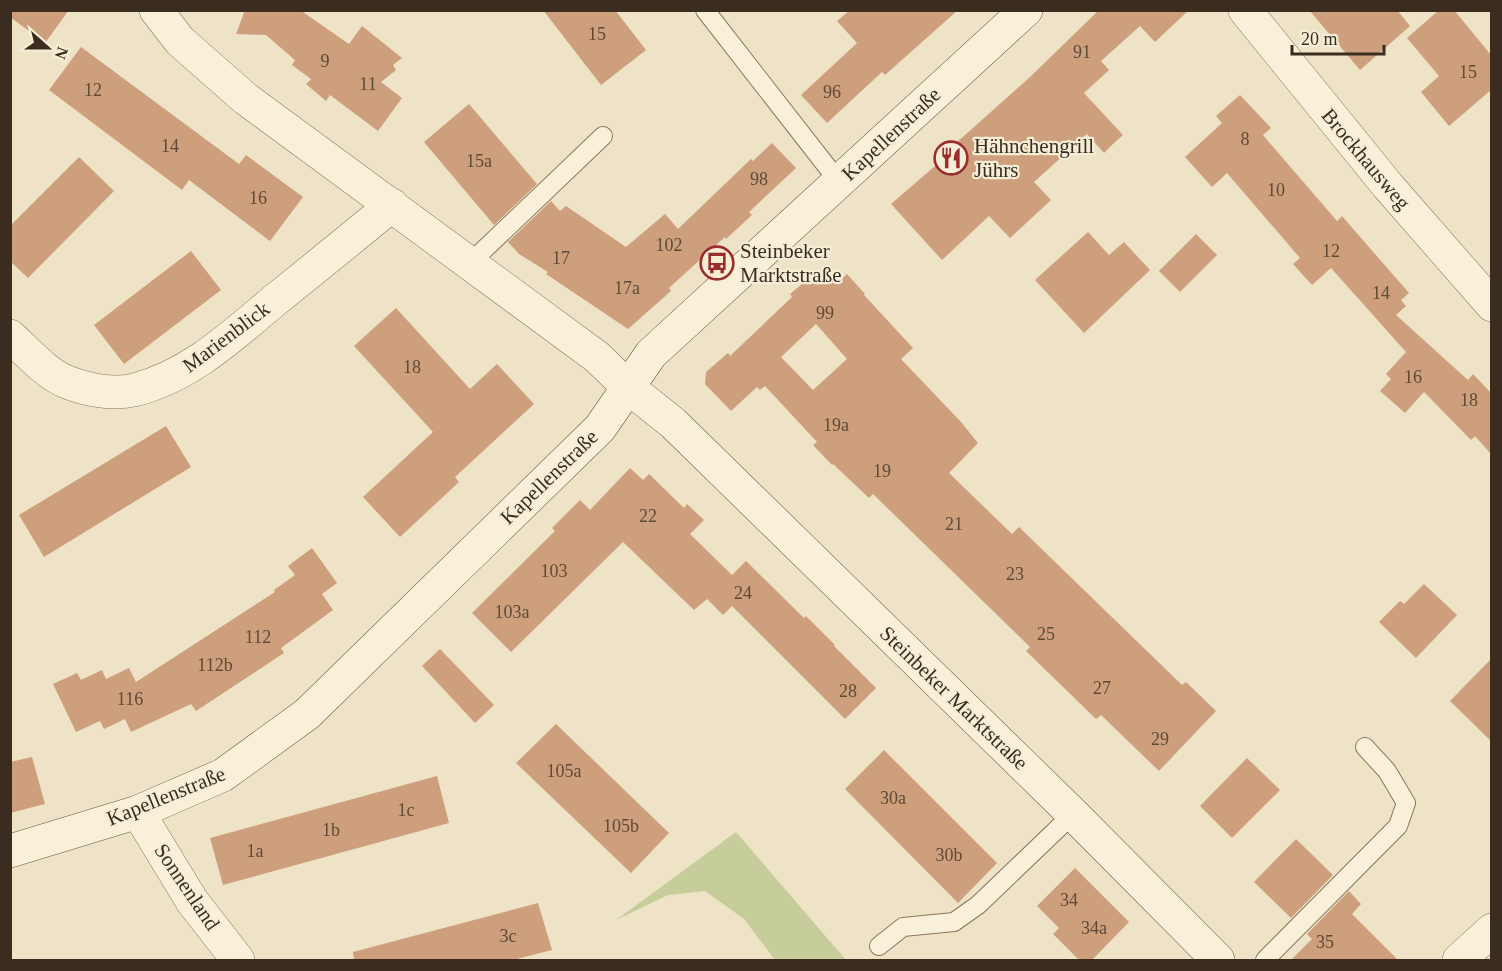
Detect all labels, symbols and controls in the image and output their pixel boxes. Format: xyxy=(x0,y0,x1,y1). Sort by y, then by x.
north arrow xyxy=(18,18,78,78)
scale bar xyxy=(1292,18,1384,56)
house number: 15 xyxy=(588,24,606,44)
text: 20 m xyxy=(1301,29,1338,49)
house number: 91 xyxy=(1073,42,1091,62)
text: N xyxy=(51,45,72,62)
house number: 9 xyxy=(321,51,330,71)
house number: 15 xyxy=(1459,62,1477,82)
house number: 11 xyxy=(359,74,377,94)
house number: 12 xyxy=(84,80,102,100)
house number: 96 xyxy=(823,82,841,102)
street label: Kapellenstraße xyxy=(837,82,945,186)
street label: Brockhausweg xyxy=(1317,103,1416,215)
house number: 8 xyxy=(1241,129,1250,149)
place label: Hähnchengrill Jührs xyxy=(974,134,1094,182)
house number: 14 xyxy=(161,136,179,156)
restaurant icon: Hähnchengrill Jührs xyxy=(933,140,969,176)
house number: 15a xyxy=(466,151,492,171)
house number: 98 xyxy=(750,169,768,189)
house number: 10 xyxy=(1267,180,1285,200)
house number: 16 xyxy=(249,188,267,208)
house number: 102 xyxy=(656,235,683,255)
place label: Steinbeker Marktstraße xyxy=(740,239,841,287)
house number: 12 xyxy=(1322,241,1340,261)
bus stop icon: Steinbeker Marktstraße xyxy=(699,245,735,281)
house number: 17 xyxy=(552,248,570,268)
house number: 17a xyxy=(614,278,640,298)
house number: 14 xyxy=(1372,283,1390,303)
street label: Marienblick xyxy=(178,296,275,377)
house number: 99 xyxy=(816,303,834,323)
house number: 18 xyxy=(403,357,421,377)
house number: 16 xyxy=(1404,367,1422,387)
house number: 18 xyxy=(1460,390,1478,410)
house number: 19a xyxy=(823,415,849,435)
street label: Kapellenstraße xyxy=(495,425,603,529)
house number: 19 xyxy=(873,461,891,481)
house number: 22 xyxy=(639,506,657,526)
house number: 21 xyxy=(945,514,963,534)
house number: 103 xyxy=(541,561,568,581)
house number: 23 xyxy=(1006,564,1024,584)
house number: 24 xyxy=(734,583,752,603)
house number: 103a xyxy=(495,602,530,622)
street label: Steinbeker Marktstraße xyxy=(875,621,1033,775)
house number: 25 xyxy=(1037,624,1055,644)
house number: 112 xyxy=(245,627,271,647)
house number: 112b xyxy=(197,655,233,675)
house number: 27 xyxy=(1093,678,1111,698)
house number: 28 xyxy=(839,681,857,701)
house number: 116 xyxy=(117,689,143,709)
house number: 29 xyxy=(1151,729,1169,749)
street label: Kapellenstraße xyxy=(103,761,229,831)
house number: 105a xyxy=(547,761,582,781)
house number: 30a xyxy=(880,788,906,808)
house number: 1c xyxy=(398,800,415,820)
house number: 105b xyxy=(603,816,639,836)
house number: 1b xyxy=(322,820,340,840)
street label: Sonnenland xyxy=(149,839,225,935)
house number: 1a xyxy=(247,841,264,861)
house number: 30b xyxy=(936,845,963,865)
house number: 34 xyxy=(1060,890,1078,910)
house number: 34a xyxy=(1081,918,1107,938)
house number: 3c xyxy=(500,926,517,946)
house number: 35 xyxy=(1316,932,1334,952)

